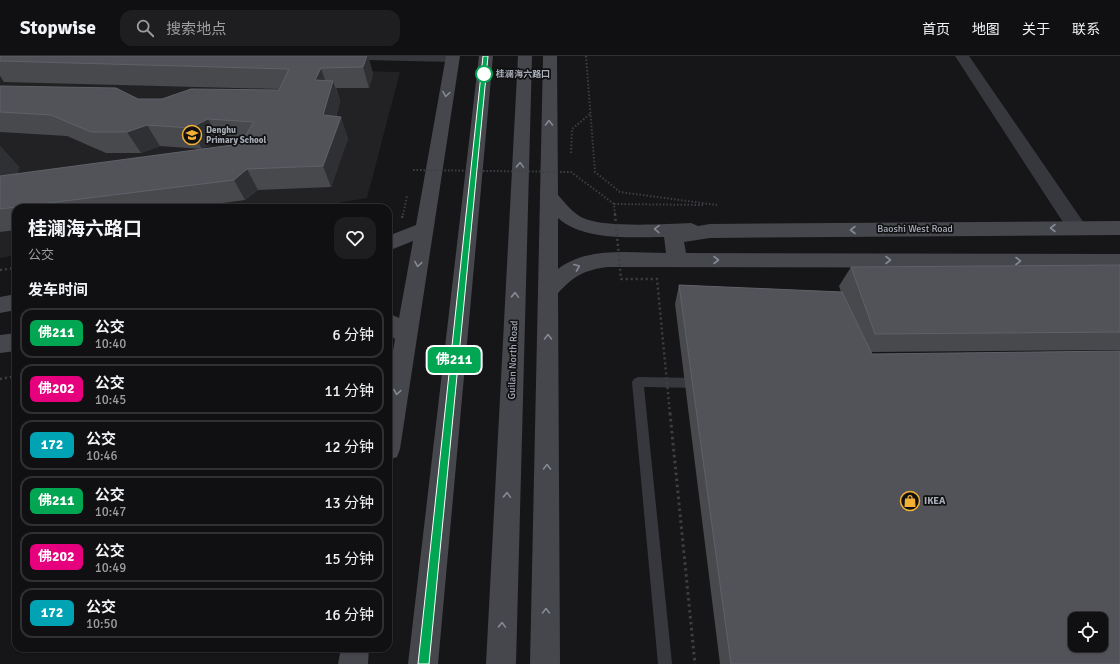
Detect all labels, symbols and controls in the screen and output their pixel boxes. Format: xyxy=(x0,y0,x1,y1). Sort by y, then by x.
search box xyxy=(120,10,400,46)
text: Stopwise xyxy=(20,16,96,40)
icon: search xyxy=(134,17,156,39)
text: 搜索地点 xyxy=(166,20,226,38)
text: 首页 xyxy=(922,21,950,38)
text: 地图 xyxy=(972,21,1000,38)
text: 关于 xyxy=(1022,21,1050,38)
text: 联系 xyxy=(1072,21,1100,38)
marker: 桂澜海六路口 xyxy=(475,65,493,83)
place label: 桂澜海六路口 xyxy=(495,69,550,80)
one-way arrow xyxy=(442,91,451,98)
one-way arrow xyxy=(545,120,553,126)
school or university icon: Denghu Primary School xyxy=(181,124,203,146)
place label: Denghu Primary School xyxy=(206,125,266,146)
one-way arrow xyxy=(516,162,525,168)
text: 桂澜海六路口 xyxy=(28,217,142,241)
button: heart xyxy=(334,217,376,259)
street label: Baoshi West Road xyxy=(877,223,953,235)
one-way arrow xyxy=(1050,224,1056,233)
one-way arrow xyxy=(654,225,660,234)
one-way arrow xyxy=(850,226,856,234)
text: 公交 xyxy=(28,247,54,263)
one-way arrow xyxy=(713,256,719,264)
one-way arrow xyxy=(885,256,891,264)
one-way arrow xyxy=(1015,257,1021,265)
one-way arrow xyxy=(414,261,423,267)
one-way arrow xyxy=(574,263,581,271)
text: 发车时间 xyxy=(28,281,88,299)
one-way arrow xyxy=(511,292,520,298)
text: 公交 xyxy=(95,318,125,336)
street label: Guilan North Road xyxy=(506,320,520,400)
text: 佛211 xyxy=(38,324,75,341)
text: 6 分钟 xyxy=(333,326,374,344)
one-way arrow xyxy=(543,334,552,340)
text: 10:40 xyxy=(95,336,126,352)
line badge: 佛211 xyxy=(426,347,482,373)
text: 佛211 xyxy=(436,351,472,368)
text: 公交 xyxy=(95,374,125,392)
text: 佛202 xyxy=(38,380,75,397)
text: 11 分钟 xyxy=(324,382,374,400)
one-way arrow xyxy=(393,389,402,396)
text: 10:45 xyxy=(95,392,126,408)
text: 公交 xyxy=(86,430,116,448)
text: 172 xyxy=(41,436,63,453)
text: 12 分钟 xyxy=(324,438,374,456)
text: 10:46 xyxy=(86,448,118,464)
one-way arrow xyxy=(543,464,551,470)
text: 公交 xyxy=(95,486,125,504)
shop icon: IKEA xyxy=(899,490,921,512)
text: 佛211 xyxy=(38,492,75,509)
one-way arrow xyxy=(503,492,512,498)
text: 13 分钟 xyxy=(324,494,374,512)
place label: IKEA xyxy=(924,495,946,507)
text: 10:47 xyxy=(95,504,126,520)
text: 公交 xyxy=(95,542,125,560)
text: 佛202 xyxy=(38,548,75,565)
text: 15 分钟 xyxy=(324,550,374,568)
text: 10:49 xyxy=(95,560,126,576)
text: 公交 xyxy=(86,598,116,616)
text: 172 xyxy=(41,604,63,621)
text: 16 分钟 xyxy=(324,606,374,624)
one-way arrow xyxy=(541,608,550,614)
map controls xyxy=(1068,612,1108,652)
button: locate xyxy=(1068,612,1108,652)
text: 10:50 xyxy=(86,616,118,632)
one-way arrow xyxy=(498,622,507,628)

